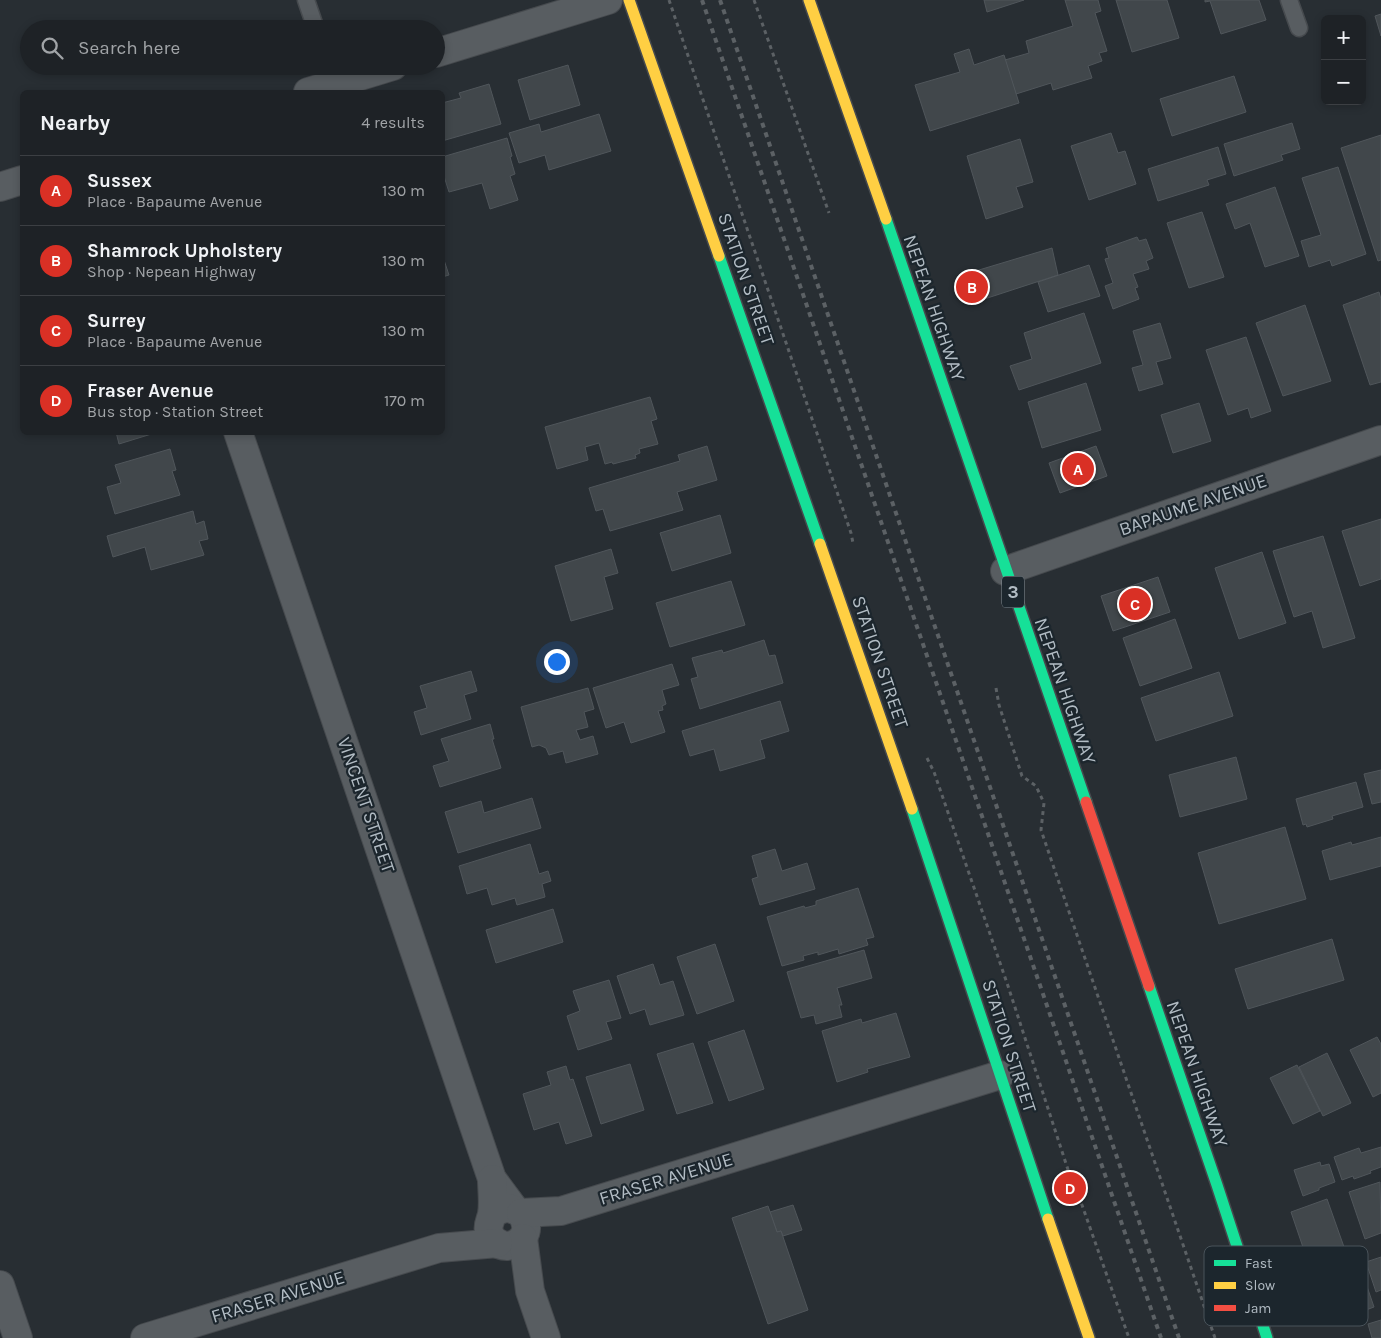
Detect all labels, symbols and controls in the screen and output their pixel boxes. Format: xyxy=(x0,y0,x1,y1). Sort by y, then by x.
map controls xyxy=(1321,15,1366,105)
button: + xyxy=(1321,15,1366,60)
search box xyxy=(20,20,445,75)
icon: search xyxy=(38,34,66,62)
text: Search here xyxy=(78,37,180,59)
button: − xyxy=(1321,60,1366,105)
text: Nearby xyxy=(40,111,110,135)
text: 4 results xyxy=(361,113,425,132)
text: Sussex xyxy=(87,170,152,192)
text: A xyxy=(51,181,61,200)
text: 130 m xyxy=(382,181,425,200)
text: Place · Bapaume Avenue xyxy=(87,192,262,211)
street label: STATION STREET xyxy=(713,210,779,348)
street label: NEPEAN HIGHWAY xyxy=(899,232,970,385)
text: Shamrock Upholstery xyxy=(87,240,282,262)
text: B xyxy=(51,251,61,270)
text: 130 m xyxy=(382,251,425,270)
text: Shop · Nepean Highway xyxy=(87,262,256,281)
pin: B xyxy=(956,268,988,306)
text: Surrey xyxy=(87,310,146,332)
text: C xyxy=(51,321,61,340)
text: 130 m xyxy=(382,321,425,340)
text: Place · Bapaume Avenue xyxy=(87,332,262,351)
text: Fraser Avenue xyxy=(87,380,214,402)
text: D xyxy=(51,391,61,410)
text: 170 m xyxy=(384,391,425,410)
text: Bus stop · Station Street xyxy=(87,402,263,421)
pin: A xyxy=(1062,450,1094,488)
street label: BAPAUME AVENUE xyxy=(1116,469,1270,541)
road number: 3 xyxy=(1002,576,1024,608)
pin: C xyxy=(1119,585,1151,623)
street label: STATION STREET xyxy=(847,593,913,731)
street label: NEPEAN HIGHWAY xyxy=(1030,615,1101,768)
your location xyxy=(544,649,570,675)
street label: VINCENT STREET xyxy=(333,734,400,876)
street label: STATION STREET xyxy=(977,977,1041,1116)
street label: NEPEAN HIGHWAY xyxy=(1162,998,1233,1151)
street label: FRASER AVENUE xyxy=(596,1148,736,1210)
pin: D xyxy=(1054,1169,1086,1207)
legend xyxy=(1204,1246,1368,1326)
text: Fast xyxy=(1245,1255,1272,1272)
street label: FRASER AVENUE xyxy=(208,1266,348,1328)
text: Slow xyxy=(1245,1277,1275,1294)
text: Jam xyxy=(1245,1300,1271,1317)

